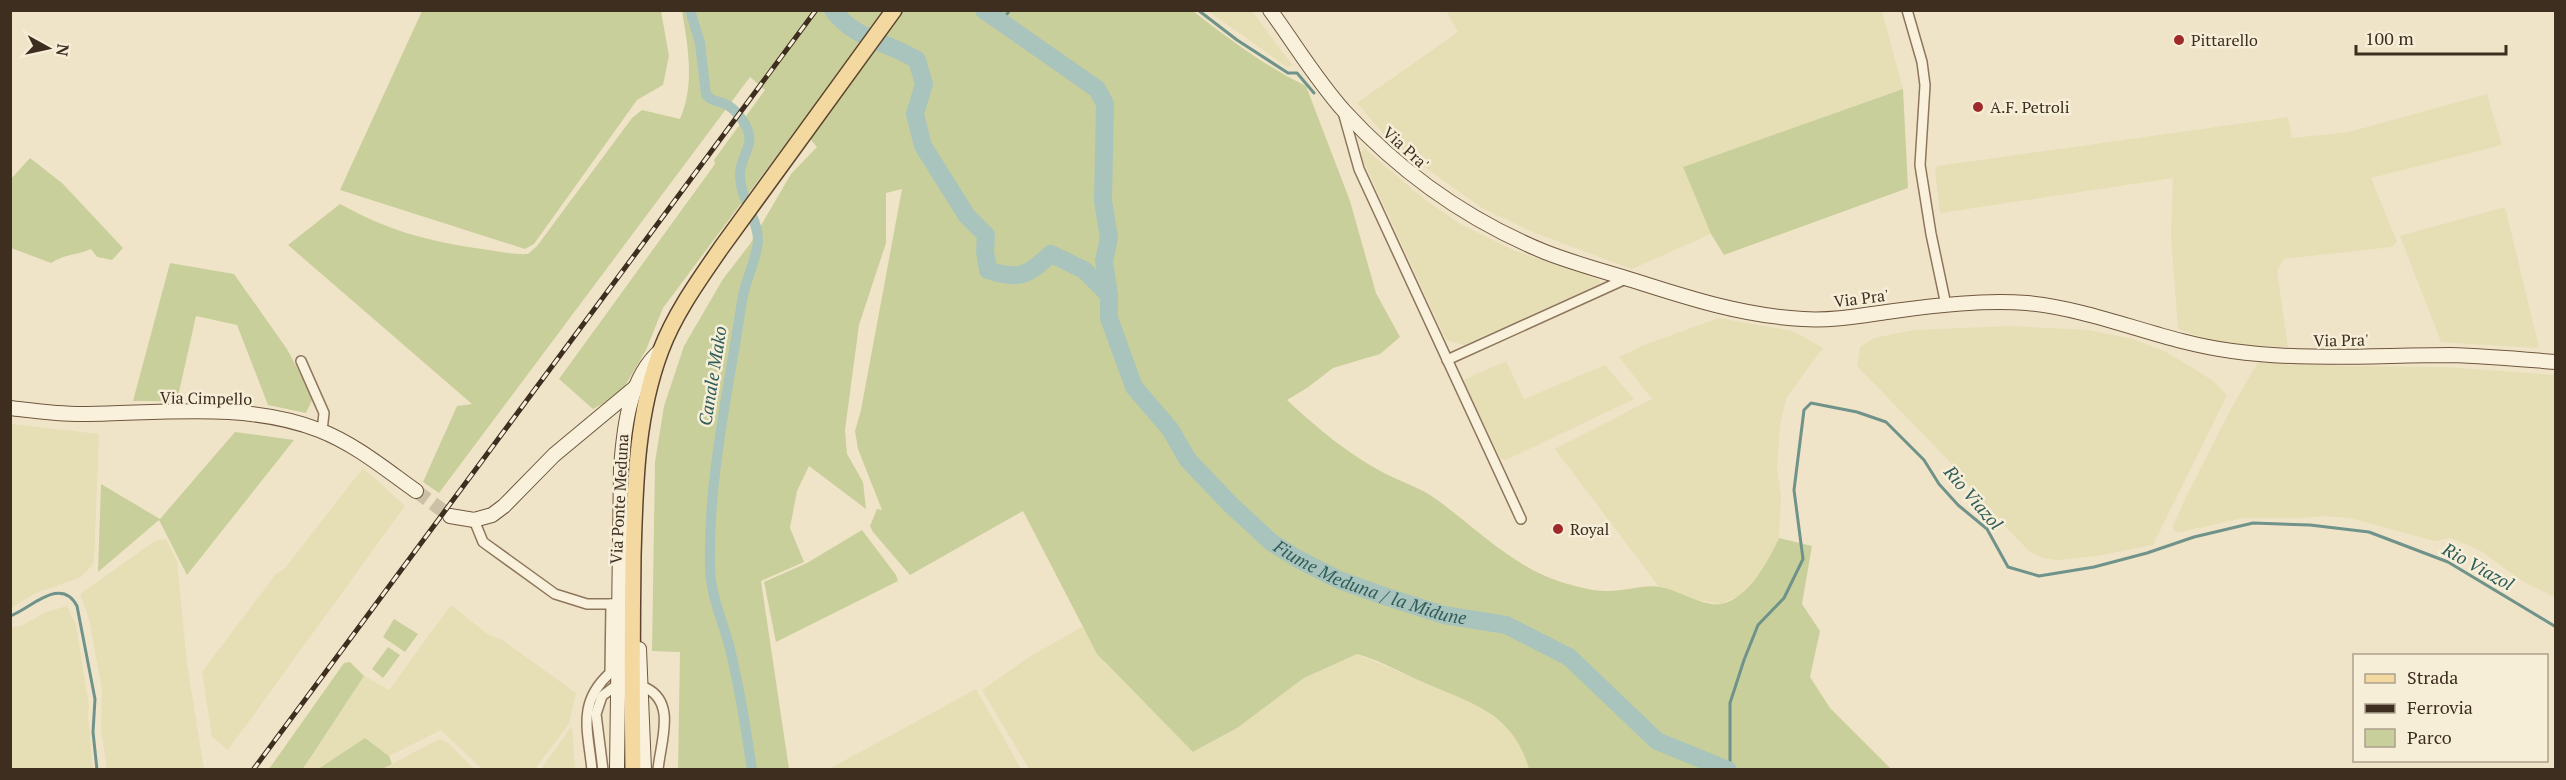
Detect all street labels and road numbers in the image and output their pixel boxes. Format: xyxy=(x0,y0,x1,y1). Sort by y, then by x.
street label: Via Pra' xyxy=(1378,121,1434,175)
street label: Via Pra' xyxy=(1832,284,1890,312)
street label: Via Pra' xyxy=(2313,329,2369,351)
street label: Via Cimpello xyxy=(160,386,252,410)
street label: Via Ponte Meduna xyxy=(605,433,633,565)

